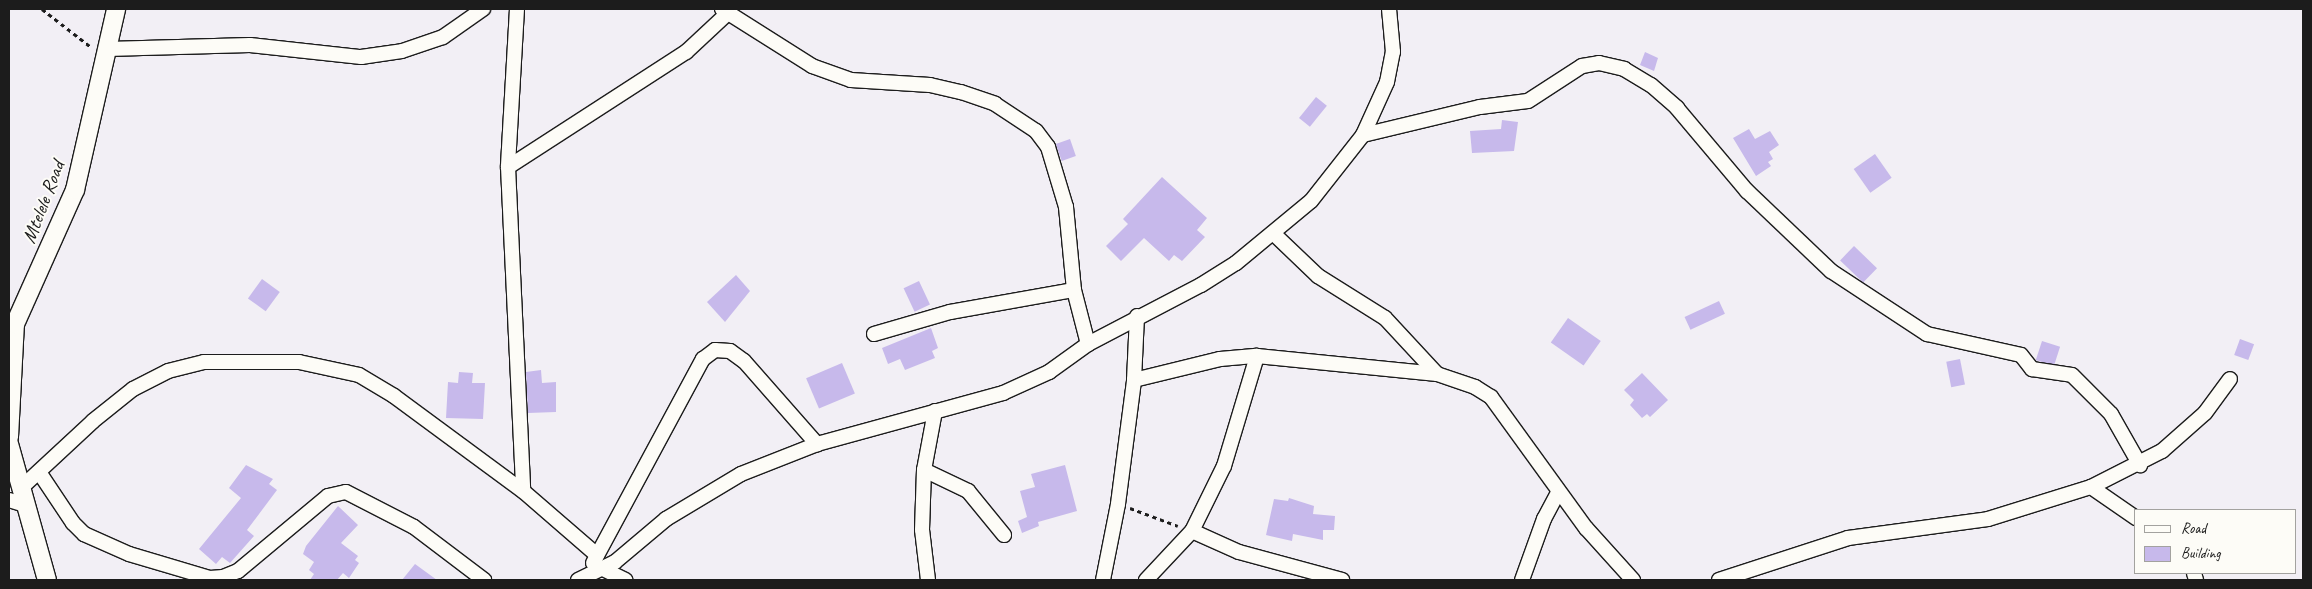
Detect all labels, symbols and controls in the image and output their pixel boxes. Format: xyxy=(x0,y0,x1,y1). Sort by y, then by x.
street label: Mtelele Road xyxy=(16,158,70,246)
legend xyxy=(2134,509,2297,574)
text: Road xyxy=(2181,519,2206,538)
text: Building xyxy=(2181,544,2220,563)

